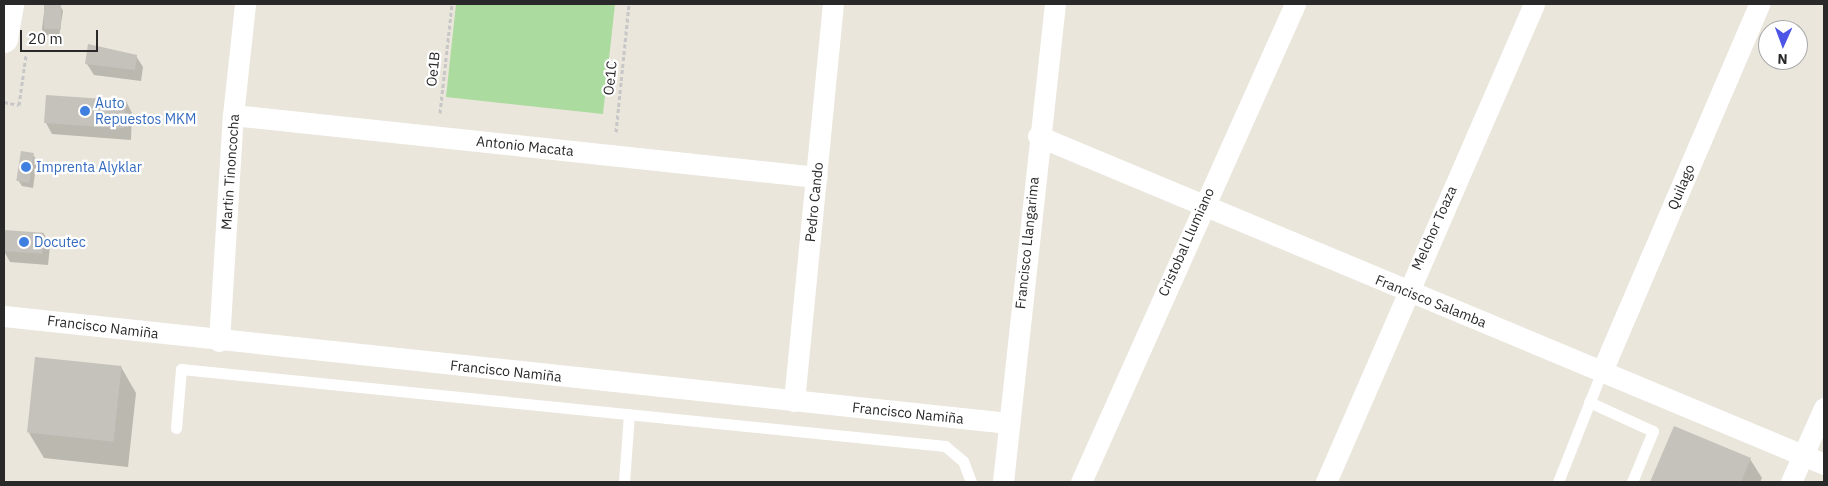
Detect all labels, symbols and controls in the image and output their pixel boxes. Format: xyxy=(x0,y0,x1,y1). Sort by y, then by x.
scale bar xyxy=(22,20,100,52)
north arrow xyxy=(1758,20,1808,70)
text: 20 m xyxy=(28,29,63,48)
text: N xyxy=(1777,50,1788,68)
street label: Oe1B xyxy=(423,51,443,87)
street label: Oe1C xyxy=(600,60,620,96)
place label: Auto Repuestos MKM xyxy=(95,95,196,128)
marker: Auto Repuestos MKM xyxy=(79,105,91,117)
street label: Martin Tinoncocha xyxy=(218,113,242,231)
street label: Antonio Macata xyxy=(475,133,575,159)
place label: Imprenta Alyklar xyxy=(36,159,142,175)
marker: Imprenta Alyklar xyxy=(20,161,32,173)
street label: Pedro Cando xyxy=(801,161,827,243)
street label: Quilago xyxy=(1664,162,1698,212)
street label: Francisco Llangarima xyxy=(1012,176,1042,310)
street label: Melchor Toaza xyxy=(1408,183,1460,273)
street label: Cristobal Llumiano xyxy=(1154,185,1218,299)
place label: Docutec xyxy=(34,234,86,250)
marker: Docutec xyxy=(18,236,30,248)
street label: Francisco Salamba xyxy=(1373,271,1489,331)
street label: Francisco Namiña xyxy=(46,312,160,342)
street label: Francisco Namiña xyxy=(449,357,563,385)
street label: Francisco Namiña xyxy=(851,399,965,427)

